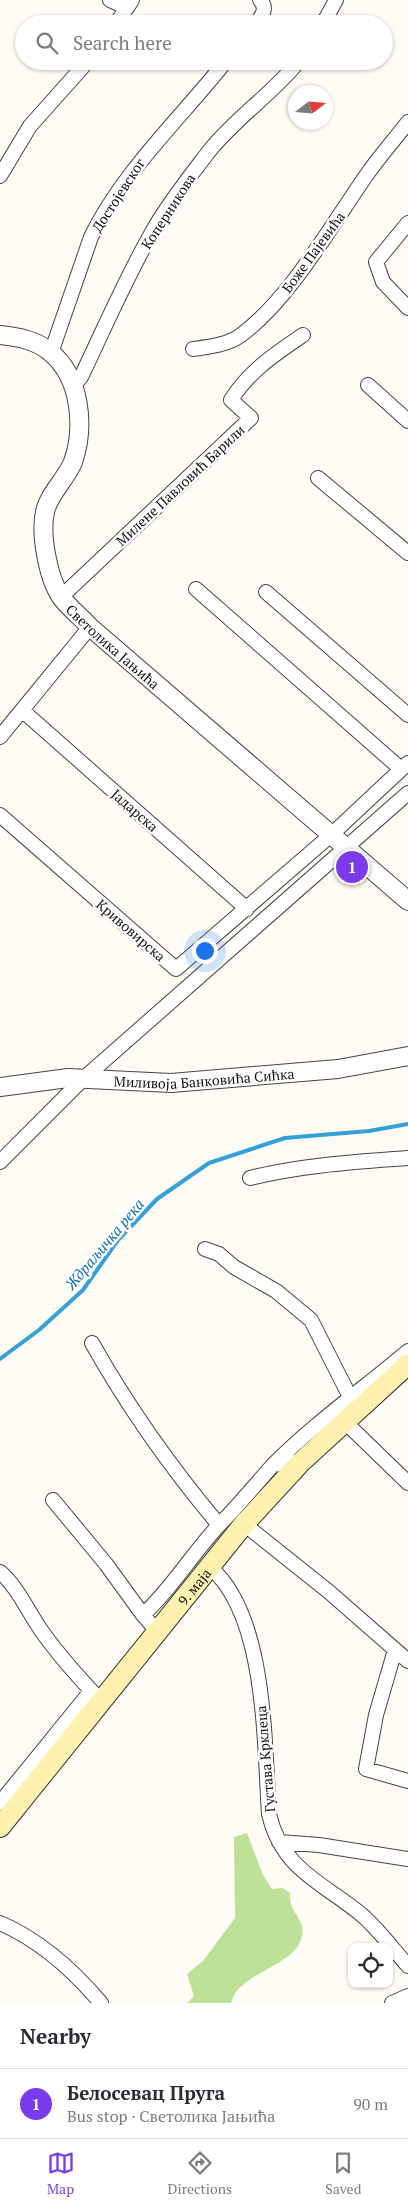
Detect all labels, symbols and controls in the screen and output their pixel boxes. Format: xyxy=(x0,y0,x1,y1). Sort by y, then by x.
search box xyxy=(15,15,393,70)
icon: search xyxy=(33,29,61,57)
text: Search here xyxy=(73,30,172,55)
north arrow xyxy=(288,85,333,130)
street label: Достојевског xyxy=(87,154,149,236)
street label: Коперникова xyxy=(136,170,200,252)
street label: Боже Пајевића xyxy=(277,208,349,296)
street label: Милене Павловић Барили xyxy=(111,420,249,550)
street label: Светолика Јањића xyxy=(62,600,164,693)
street label: Јадарска xyxy=(108,784,162,836)
pin: 1 xyxy=(336,848,368,886)
street label: Кривовирска xyxy=(92,895,170,965)
your location xyxy=(192,938,218,964)
street label: Миливоја Банковића Сићка xyxy=(113,1063,295,1093)
water label: Ждраљичка река xyxy=(59,1194,148,1294)
street label: 9. маја xyxy=(173,1564,215,1609)
street label: Густава Крклеца xyxy=(251,1705,279,1813)
map controls xyxy=(348,1943,393,1988)
button: locate xyxy=(348,1943,393,1988)
text: Nearby xyxy=(20,2022,91,2050)
text: Белосевац Пруга xyxy=(67,2080,225,2105)
text: 1 xyxy=(31,2093,41,2115)
text: 90 m xyxy=(353,2093,388,2115)
text: Bus stop · Светолика Јањића xyxy=(67,2105,275,2127)
tab: Map xyxy=(47,2149,75,2198)
tab: Directions xyxy=(168,2149,232,2198)
tab: Saved xyxy=(325,2149,361,2198)

